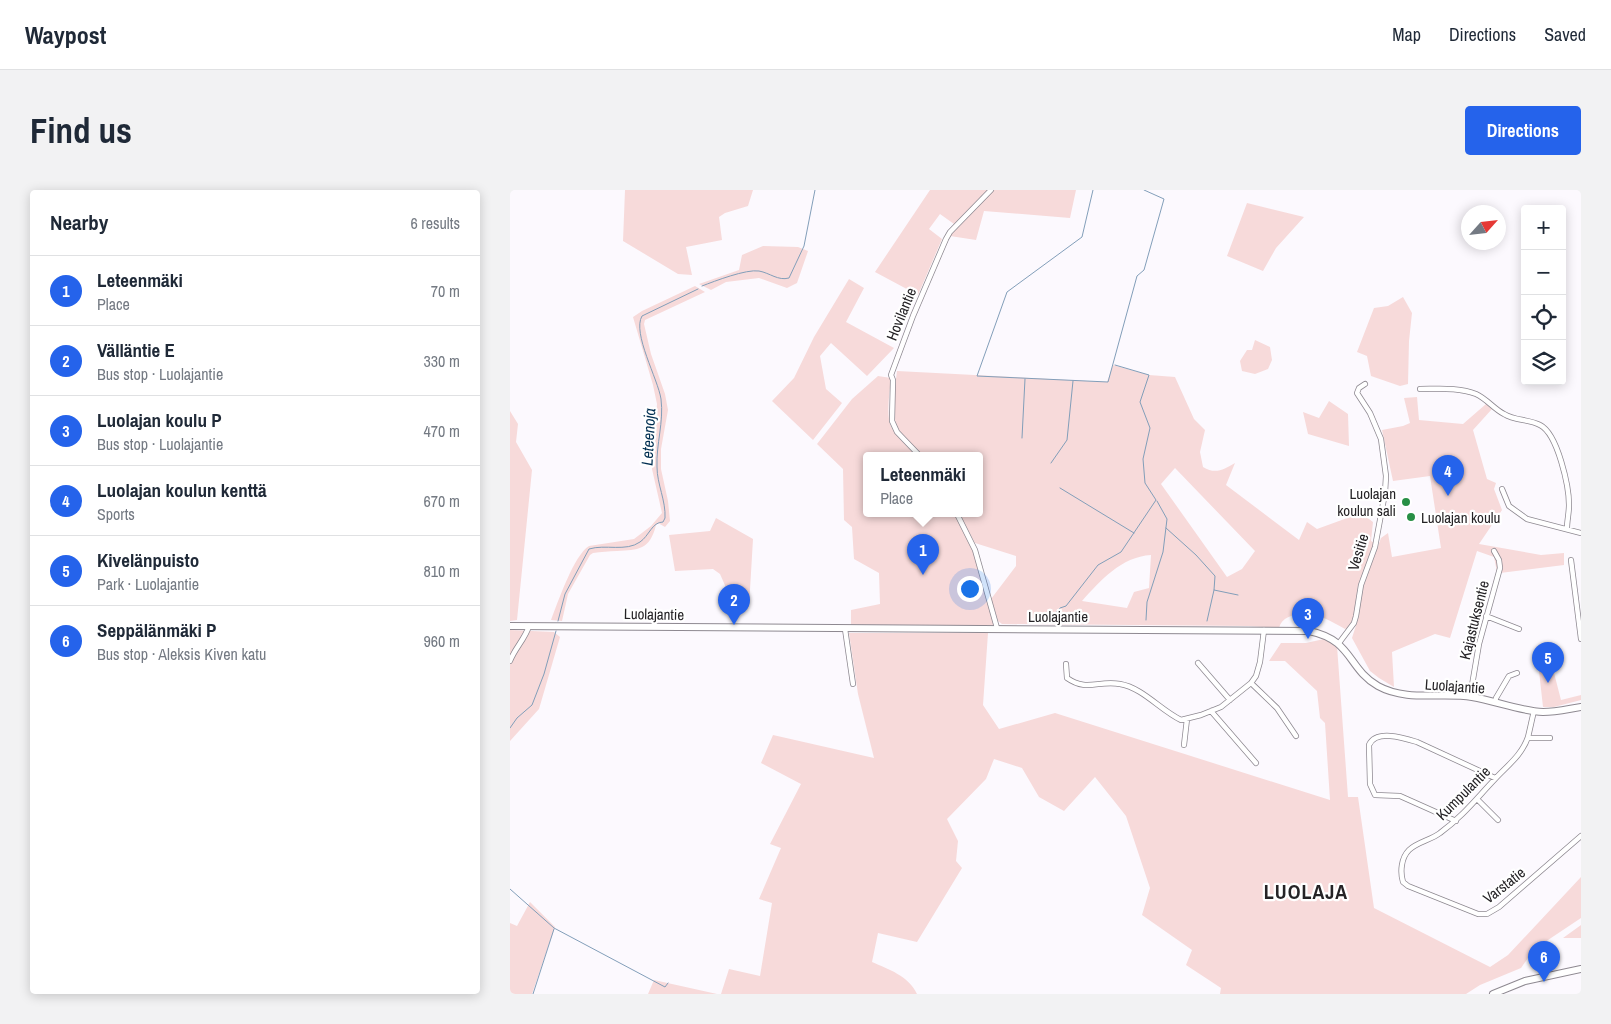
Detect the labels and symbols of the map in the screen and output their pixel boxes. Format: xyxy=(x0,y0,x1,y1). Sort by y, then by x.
north arrow xyxy=(1461,205,1506,250)
street label: Hovilantie xyxy=(881,284,921,344)
water label: Leteenoja xyxy=(636,408,660,466)
pin: 4 xyxy=(1432,455,1464,496)
place label: Luolajan koulun sali xyxy=(1337,483,1396,521)
marker: Luolajan koulun sali xyxy=(1400,496,1412,508)
place label: Luolajan koulu xyxy=(1421,507,1500,528)
marker: Luolajan koulu xyxy=(1405,511,1417,523)
street label: Vesitie xyxy=(1342,531,1374,573)
pin: 1 xyxy=(907,534,939,575)
your location xyxy=(957,576,983,602)
street label: Kajastuksentie xyxy=(1454,578,1494,662)
pin: 2 xyxy=(718,584,750,625)
pin: 3 xyxy=(1292,598,1324,639)
street label: Luolajantie xyxy=(624,603,684,625)
street label: Luolajantie xyxy=(1028,606,1088,627)
pin: 5 xyxy=(1532,642,1564,683)
street label: Luolajantie xyxy=(1424,673,1486,699)
street label: Kumpulantie xyxy=(1431,761,1495,825)
street label: Varstatie xyxy=(1478,862,1530,908)
district label: LUOLAJA xyxy=(1264,878,1348,905)
pin: 6 xyxy=(1528,941,1560,982)

